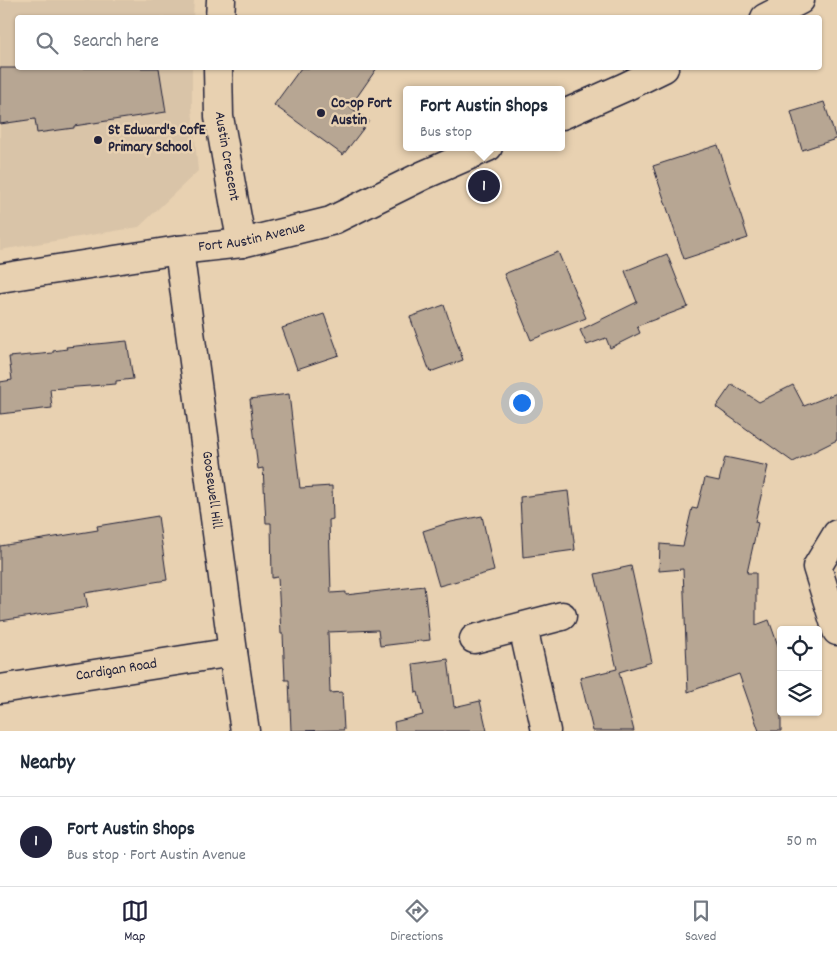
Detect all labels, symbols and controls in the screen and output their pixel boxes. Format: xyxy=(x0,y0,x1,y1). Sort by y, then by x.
search box xyxy=(15,15,822,70)
icon: search xyxy=(33,29,61,57)
text: Search here xyxy=(73,29,159,56)
popup xyxy=(403,86,565,151)
place label: Co-op Fort Austin xyxy=(331,93,392,132)
text: Fort Austin Shops xyxy=(420,94,548,121)
marker: Co-op Fort Austin xyxy=(315,107,327,119)
street label: Austin Crescent xyxy=(208,111,245,203)
place label: St Edward's CofE Primary School xyxy=(108,120,206,159)
text: Bus stop xyxy=(420,121,472,144)
marker: St Edward's CofE Primary School xyxy=(92,134,104,146)
pin: 1 xyxy=(468,167,500,205)
street label: Fort Austin Avenue xyxy=(197,217,308,259)
your location xyxy=(509,390,535,416)
street label: Goosewell Hill xyxy=(195,450,227,531)
map controls xyxy=(777,626,822,716)
button: locate xyxy=(777,626,822,671)
street label: Cardigan Road xyxy=(74,653,159,688)
button: layers xyxy=(777,671,822,716)
text: Nearby xyxy=(20,749,75,779)
text: Fort Austin Shops xyxy=(67,817,195,844)
text: 1 xyxy=(34,830,38,853)
text: 50 m xyxy=(786,830,817,853)
text: Bus stop · Fort Austin Avenue xyxy=(67,844,246,867)
tab: Map xyxy=(121,897,149,947)
tab: Directions xyxy=(390,897,443,947)
tab: Saved xyxy=(685,897,716,947)

